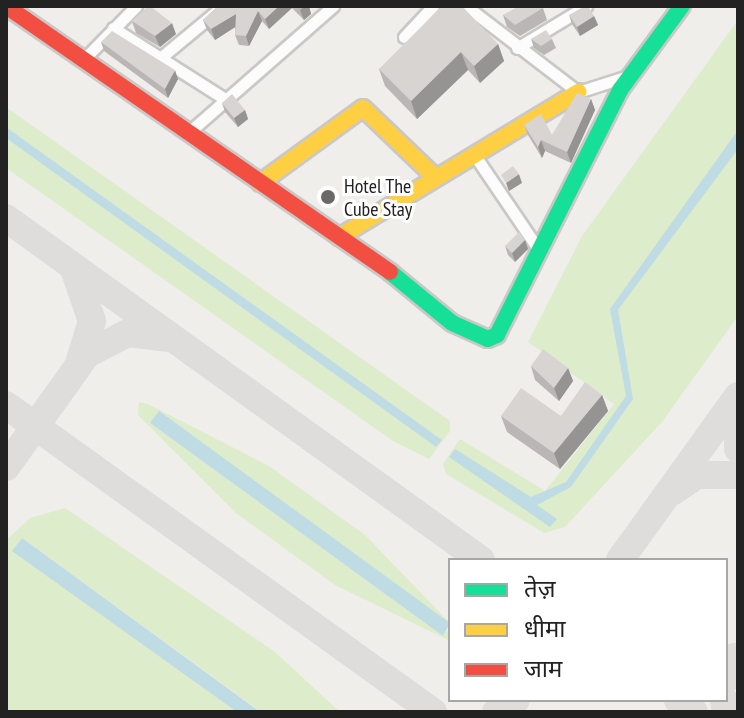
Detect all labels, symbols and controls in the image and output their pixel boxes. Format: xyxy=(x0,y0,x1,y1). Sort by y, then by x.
place label: Hotel The Cube Stay xyxy=(344,174,412,221)
marker: Hotel The Cube Stay xyxy=(319,188,337,206)
legend xyxy=(448,558,728,702)
text: तेज़ xyxy=(524,573,556,604)
text: धीमा xyxy=(524,613,566,644)
text: जाम xyxy=(524,653,562,684)

